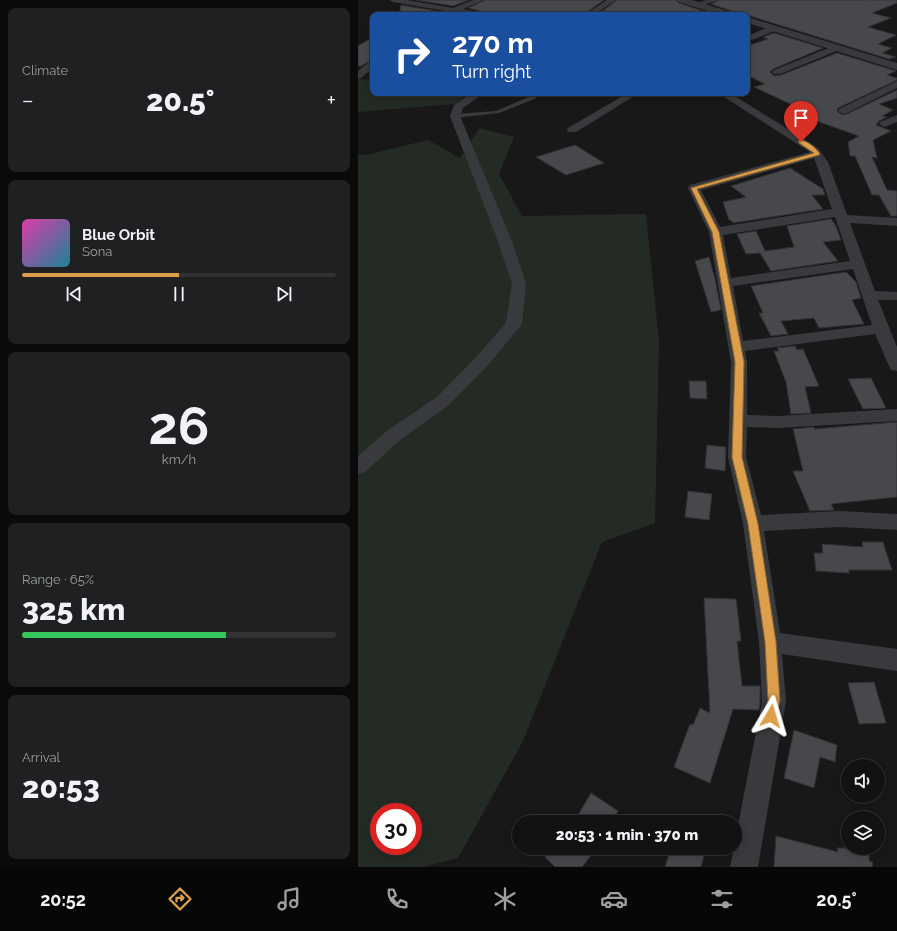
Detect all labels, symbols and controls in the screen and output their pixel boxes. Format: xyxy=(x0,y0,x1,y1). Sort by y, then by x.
text: 270 m xyxy=(452,27,533,60)
icon: right xyxy=(386,28,438,80)
text: Turn right xyxy=(452,61,531,82)
text: Climate xyxy=(22,63,68,78)
text: 20.5° xyxy=(146,83,215,118)
text: − xyxy=(22,87,34,113)
text: + xyxy=(327,87,336,113)
pin xyxy=(784,101,818,142)
icon: arrive xyxy=(790,107,812,129)
text: Blue Orbit xyxy=(82,226,155,244)
text: Sona xyxy=(82,244,112,259)
icon: previous xyxy=(63,283,85,305)
icon: pause xyxy=(168,283,190,305)
icon: next xyxy=(273,283,295,305)
text: 26 xyxy=(149,395,209,456)
text: km/h xyxy=(162,452,196,467)
text: Range · 65% xyxy=(22,572,94,587)
text: 325 km xyxy=(22,592,125,627)
position arrow xyxy=(750,695,792,737)
text: Arrival xyxy=(22,750,60,765)
map controls xyxy=(841,759,885,855)
button: sound xyxy=(841,759,885,803)
text: 20:53 xyxy=(22,770,100,805)
speed limit sign: 30 xyxy=(370,803,422,855)
button: layers xyxy=(841,811,885,855)
text: 20:53 · 1 min · 370 m xyxy=(556,826,698,844)
icon: directions xyxy=(166,885,194,913)
icon: music xyxy=(275,885,303,913)
icon: phone xyxy=(383,885,411,913)
icon: climate xyxy=(491,885,519,913)
icon: car xyxy=(600,885,628,913)
icon: filters xyxy=(708,885,736,913)
text: 20:52 xyxy=(40,889,86,910)
text: 20.5° xyxy=(816,889,857,910)

